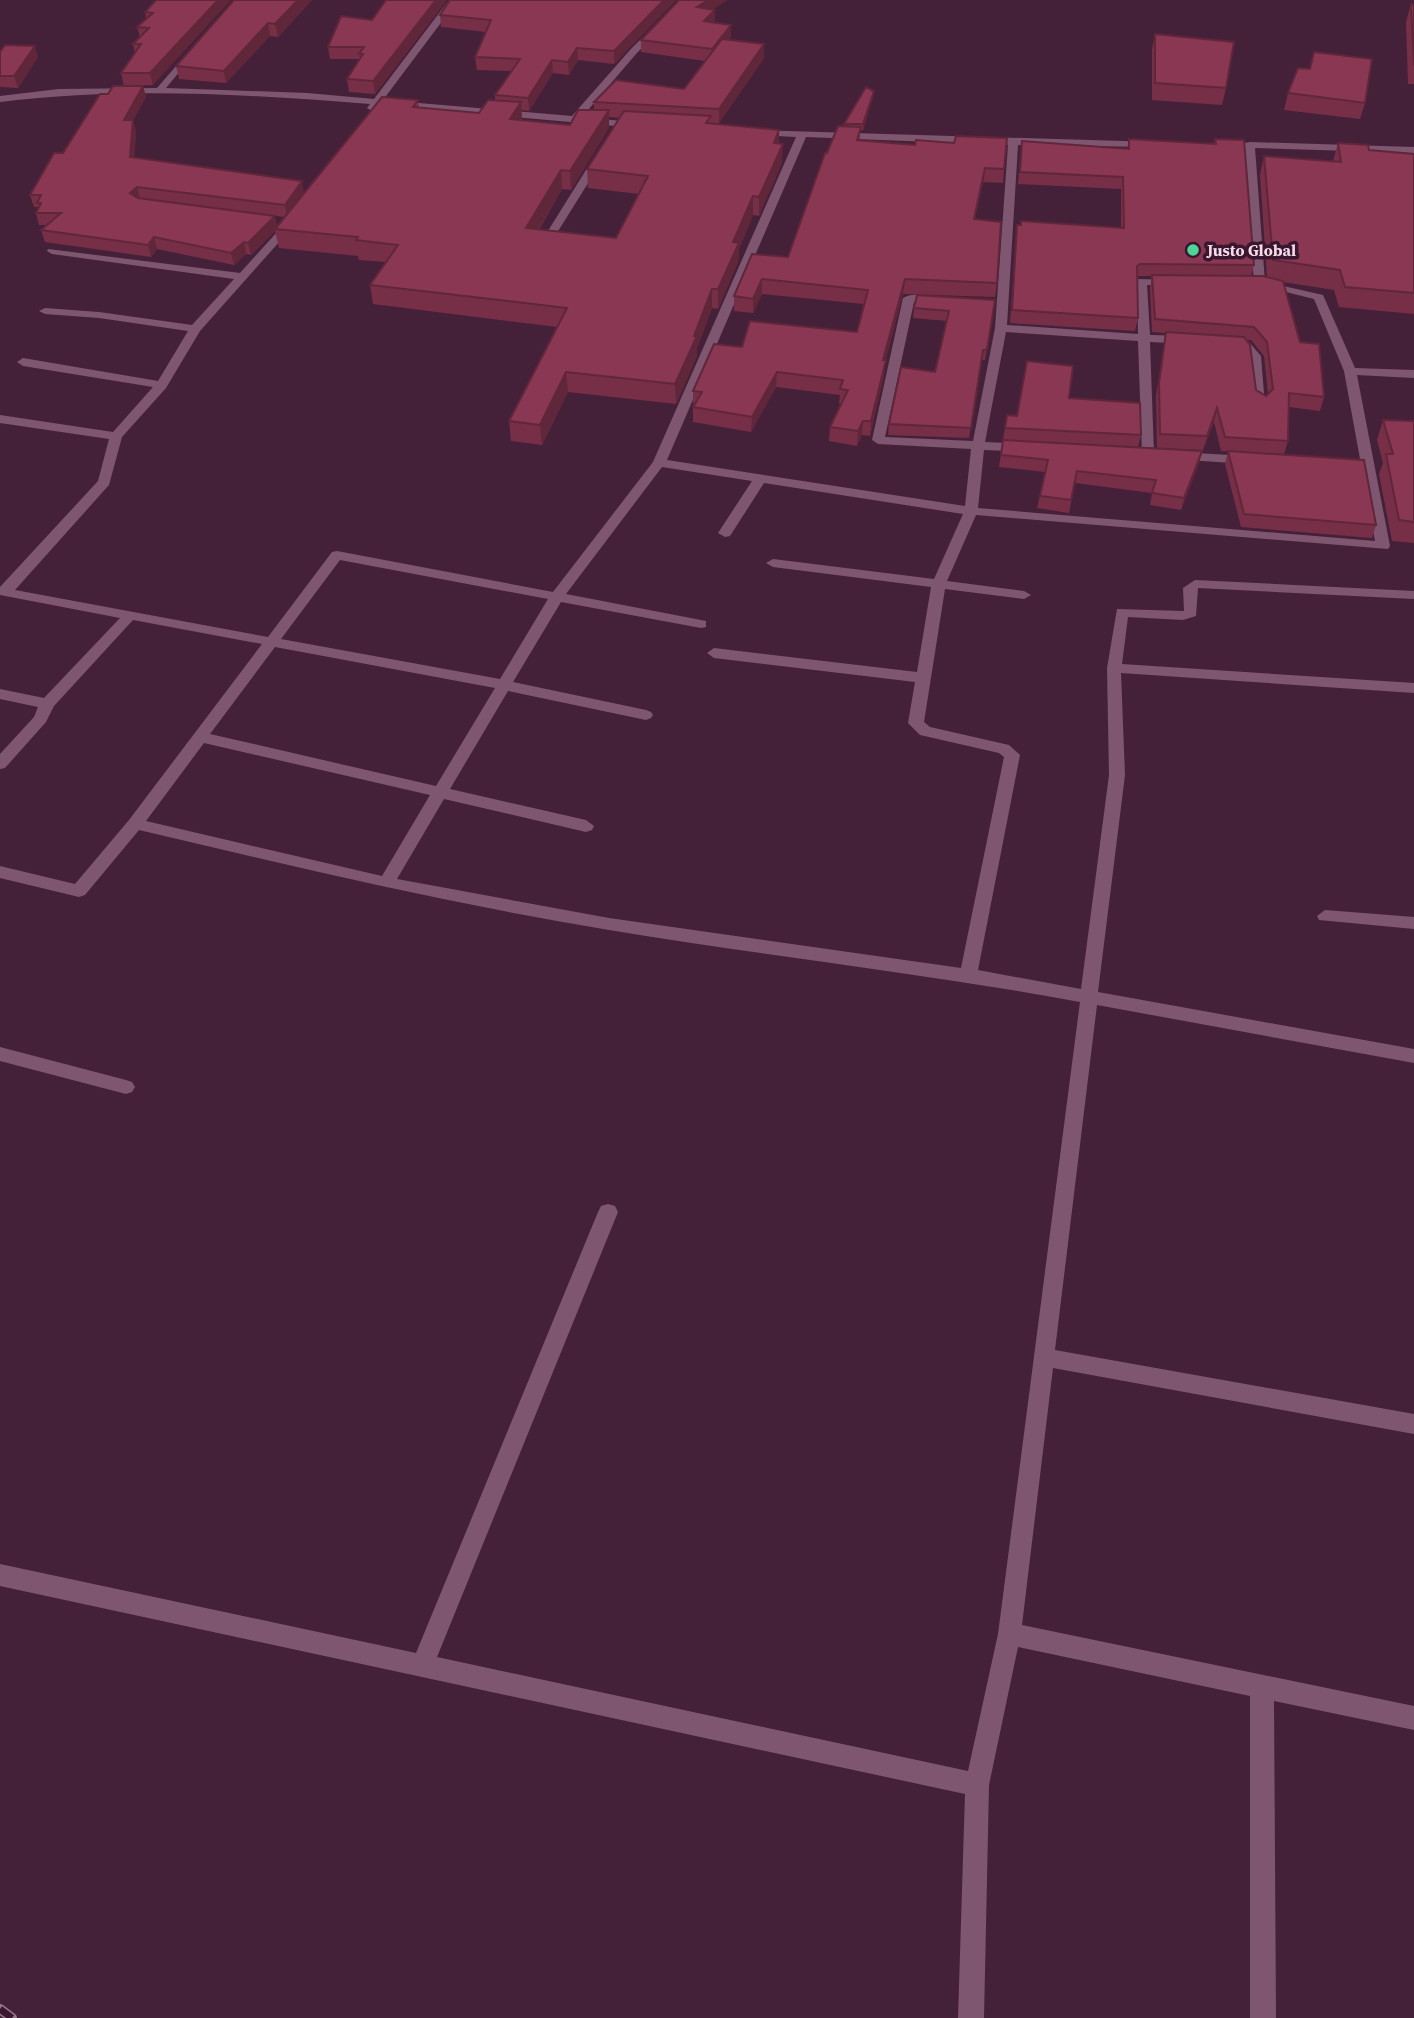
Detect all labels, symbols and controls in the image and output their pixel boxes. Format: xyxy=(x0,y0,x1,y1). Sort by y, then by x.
place label: Justo Global xyxy=(1206,239,1296,261)
marker: Justo Global xyxy=(1185,242,1201,258)

